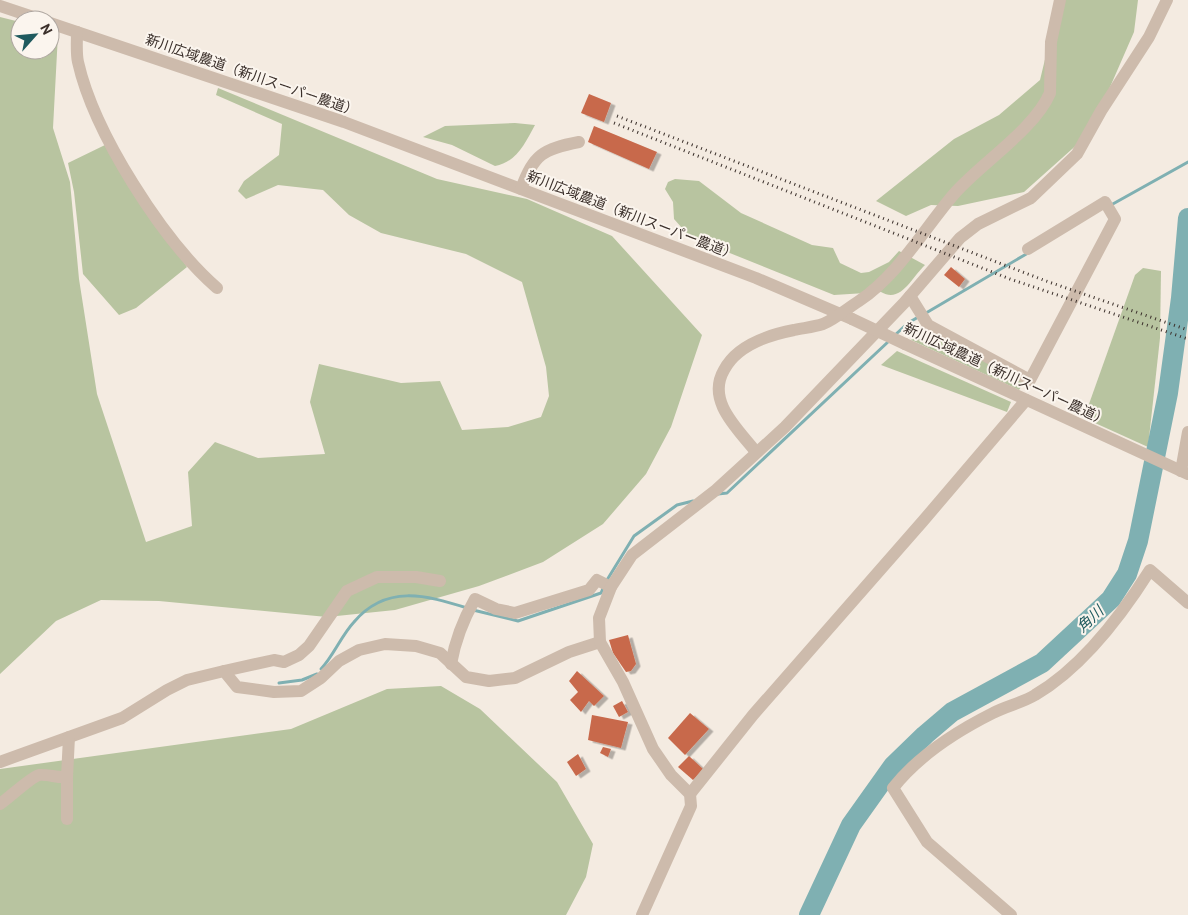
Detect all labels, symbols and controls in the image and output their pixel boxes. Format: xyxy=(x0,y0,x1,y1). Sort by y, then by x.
north arrow xyxy=(10,10,60,60)
text: N xyxy=(35,21,55,38)
street label: 新川広域農道（新川スーパー農道） xyxy=(143,32,360,121)
street label: 新川広域農道（新川スーパー農道） xyxy=(524,168,739,264)
street label: 新川広域農道（新川スーパー農道） xyxy=(900,320,1110,430)
water label: 角川 xyxy=(1074,602,1110,637)

